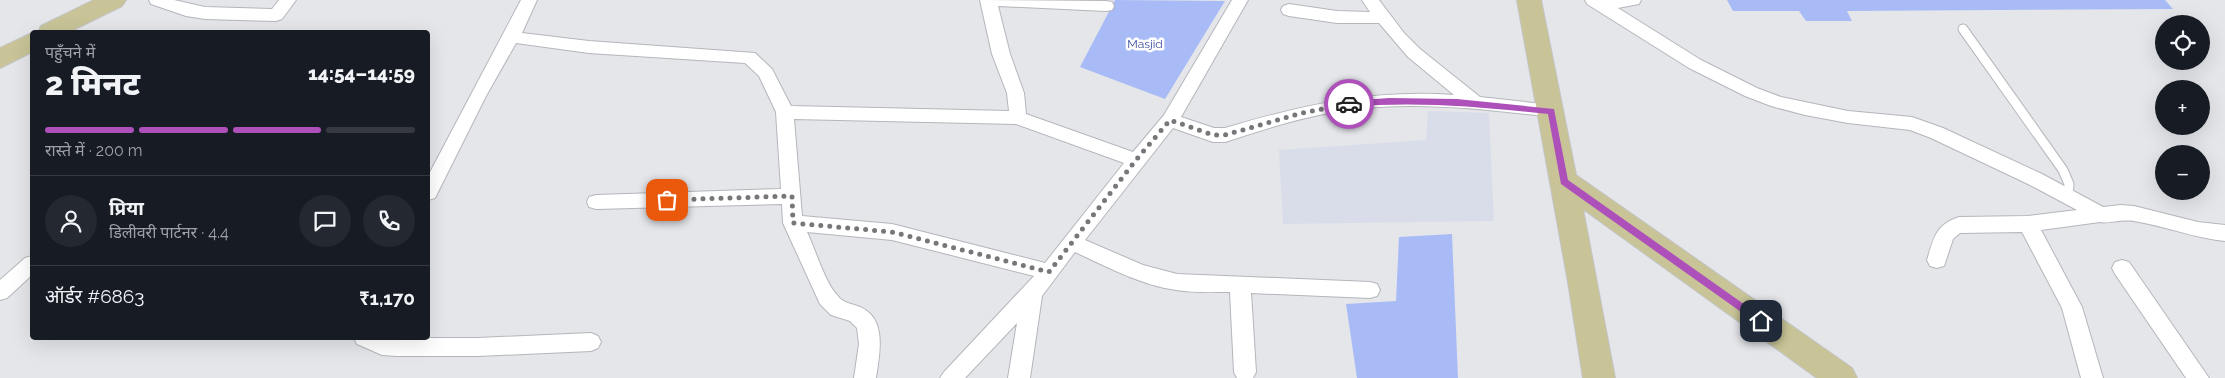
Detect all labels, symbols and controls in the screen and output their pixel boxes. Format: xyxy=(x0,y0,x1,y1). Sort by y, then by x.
map controls xyxy=(2155,15,2210,200)
button: locate xyxy=(2155,15,2210,70)
park label: Masjid xyxy=(1127,37,1163,51)
text: पहुँचने में xyxy=(45,43,95,62)
text: 14:54–14:59 xyxy=(308,62,415,84)
text: 2 मिनट xyxy=(45,65,140,102)
courier xyxy=(1324,79,1374,129)
button: + xyxy=(2155,80,2210,135)
icon: car xyxy=(1335,90,1363,118)
text: रास्ते में · 200 m xyxy=(45,141,143,160)
button: − xyxy=(2155,145,2210,200)
pin xyxy=(646,179,688,221)
icon: bag xyxy=(653,186,681,214)
button: person xyxy=(45,195,97,247)
button: chat xyxy=(299,195,351,247)
button: phone xyxy=(363,195,415,247)
text: प्रिया xyxy=(109,197,144,219)
text: डिलीवरी पार्टनर · 4.4 xyxy=(109,223,229,242)
text: ऑर्डर #6863 xyxy=(45,285,144,307)
text: ₹1,170 xyxy=(359,287,415,309)
pin xyxy=(1740,300,1782,342)
icon: home xyxy=(1747,307,1775,335)

